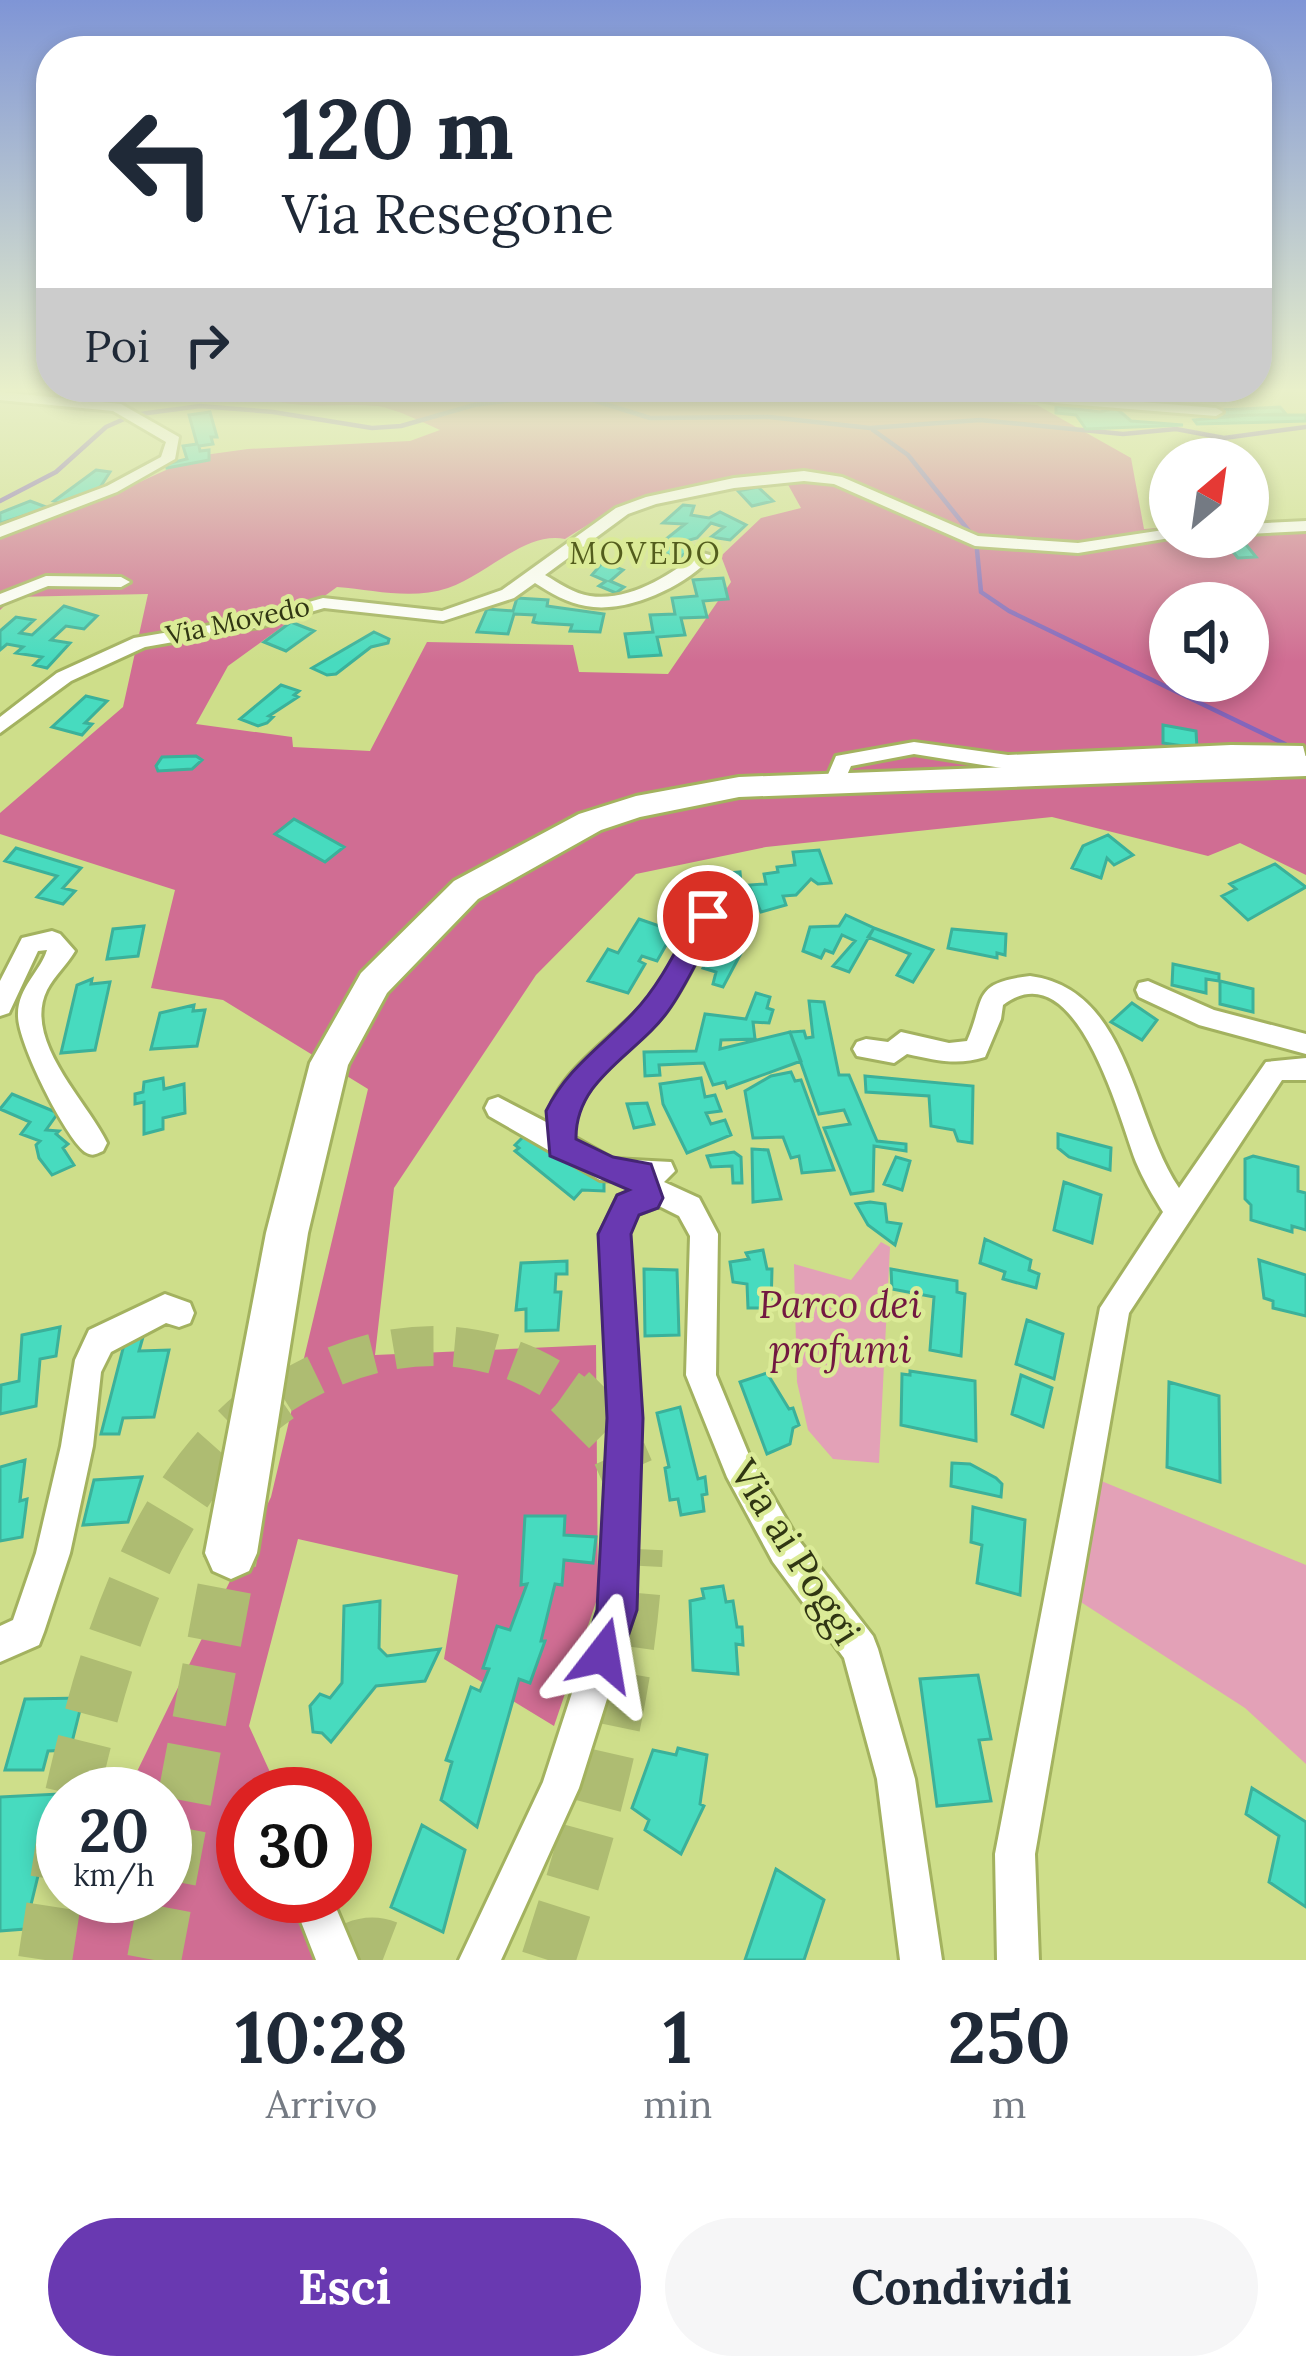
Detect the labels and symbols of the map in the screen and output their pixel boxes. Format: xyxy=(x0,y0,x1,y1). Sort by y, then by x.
north arrow xyxy=(1149,438,1269,558)
district label: MOVEDO xyxy=(569,534,723,572)
street label: Via Movedo xyxy=(162,588,313,652)
pin xyxy=(657,865,759,967)
park label: Parco dei profumi xyxy=(758,1279,922,1374)
street label: Via ai Poggi xyxy=(719,1449,872,1654)
position arrow xyxy=(540,1592,666,1718)
speed limit sign: 30 xyxy=(216,1767,372,1923)

